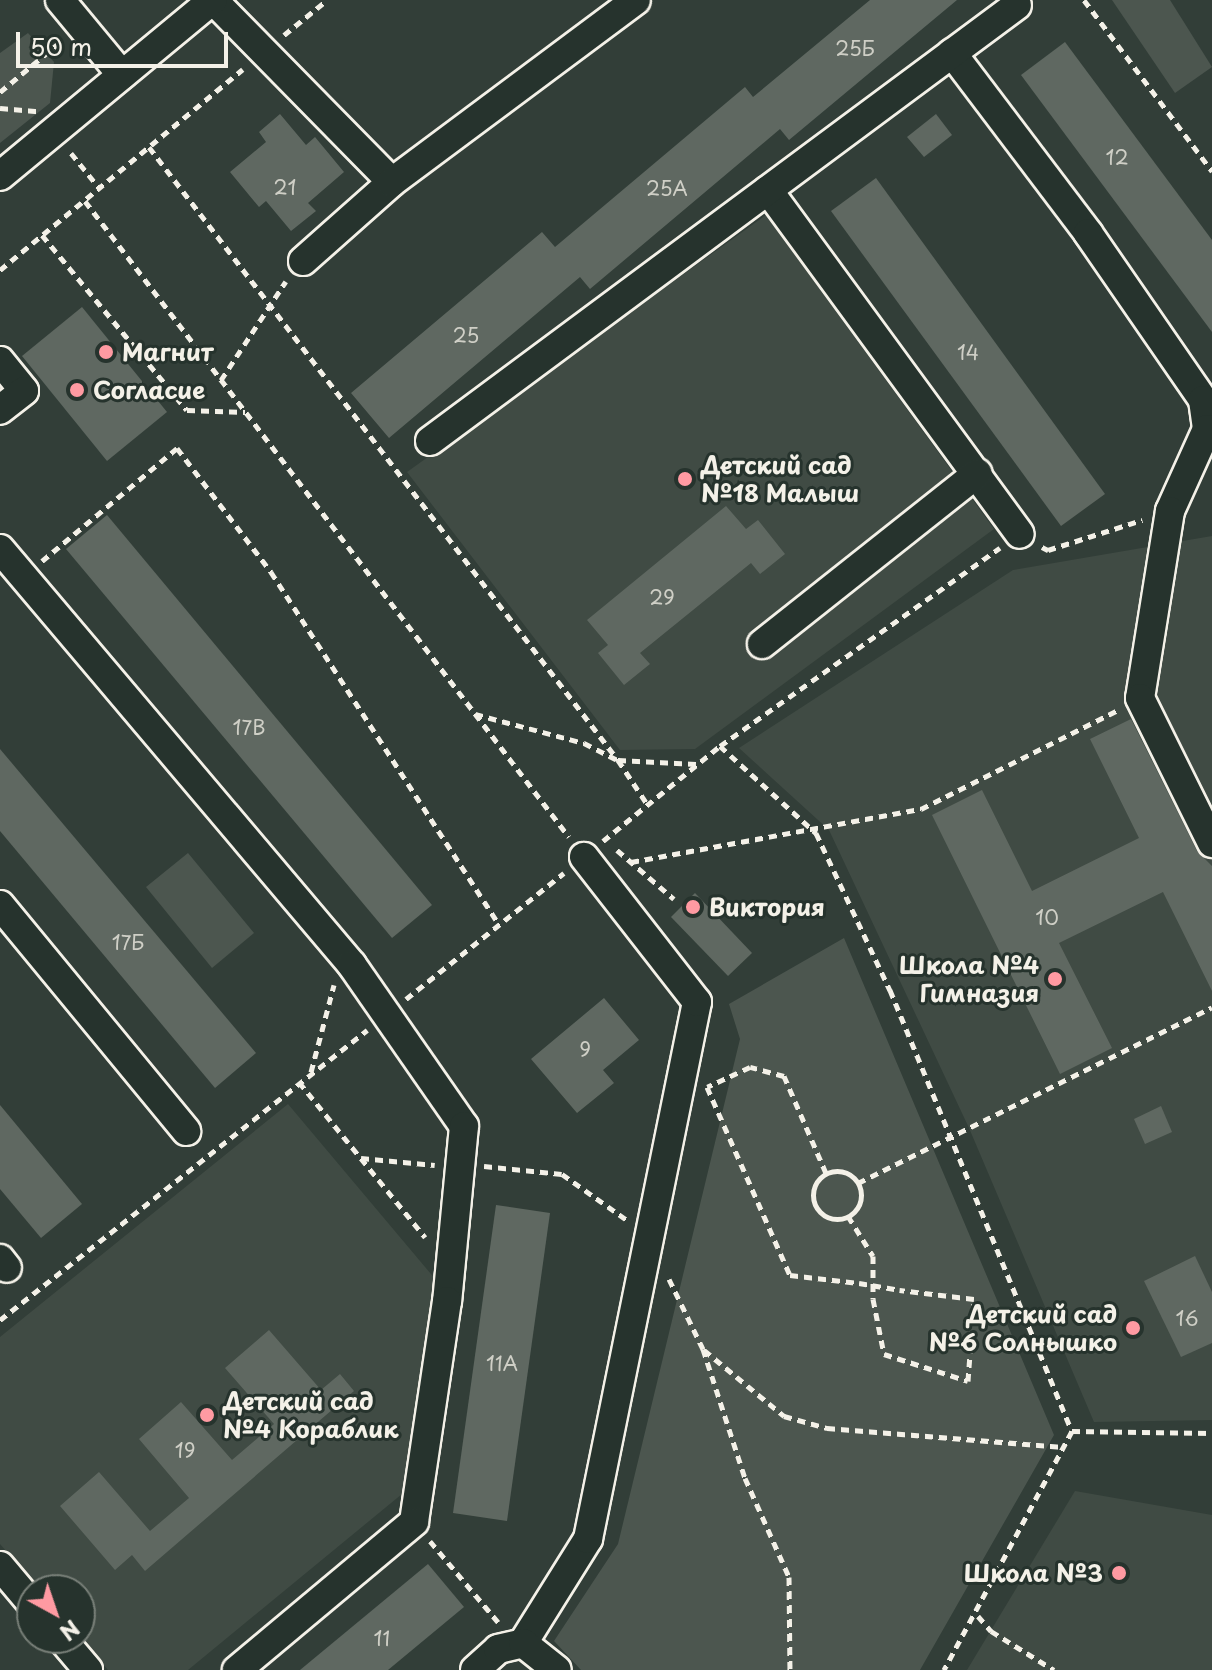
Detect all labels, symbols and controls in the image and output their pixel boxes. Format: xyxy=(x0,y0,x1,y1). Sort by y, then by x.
scale bar xyxy=(20,16,232,66)
text: 50 m xyxy=(30,28,92,64)
house number: 25Б xyxy=(835,36,875,60)
house number: 12 xyxy=(1105,145,1129,169)
house number: 21 xyxy=(273,175,297,199)
house number: 25А xyxy=(646,176,688,200)
house number: 25 xyxy=(453,323,479,347)
place label: Магнит xyxy=(122,338,213,366)
house number: 14 xyxy=(957,340,979,364)
marker: Магнит xyxy=(97,343,115,361)
place label: Согласие xyxy=(93,376,205,404)
marker: Согласие xyxy=(68,381,86,399)
place label: Детский сад №18 Малыш xyxy=(701,451,861,507)
marker: Детский сад №18 Малыш xyxy=(676,470,694,488)
house number: 29 xyxy=(649,585,675,609)
house number: 17В xyxy=(233,715,265,739)
place label: Виктория xyxy=(709,893,825,921)
marker: Виктория xyxy=(684,898,702,916)
house number: 10 xyxy=(1035,905,1059,929)
house number: 17Б xyxy=(112,930,144,954)
place label: Школа №4 Гимназия xyxy=(898,951,1039,1007)
marker: Школа №4 Гимназия xyxy=(1046,970,1064,988)
house number: 9 xyxy=(579,1037,591,1061)
place label: Детский сад №6 Солнышко xyxy=(928,1300,1117,1356)
house number: 16 xyxy=(1176,1306,1198,1330)
marker: Детский сад №6 Солнышко xyxy=(1124,1319,1142,1337)
house number: 11А xyxy=(486,1351,518,1375)
place label: Детский сад №4 Кораблик xyxy=(223,1387,399,1443)
marker: Детский сад №4 Кораблик xyxy=(198,1406,216,1424)
house number: 19 xyxy=(175,1438,195,1462)
place label: Школа №3 xyxy=(963,1559,1103,1587)
marker: Школа №3 xyxy=(1110,1564,1128,1582)
north arrow xyxy=(16,1574,96,1654)
text: N xyxy=(53,1613,88,1649)
house number: 11 xyxy=(374,1626,390,1650)

